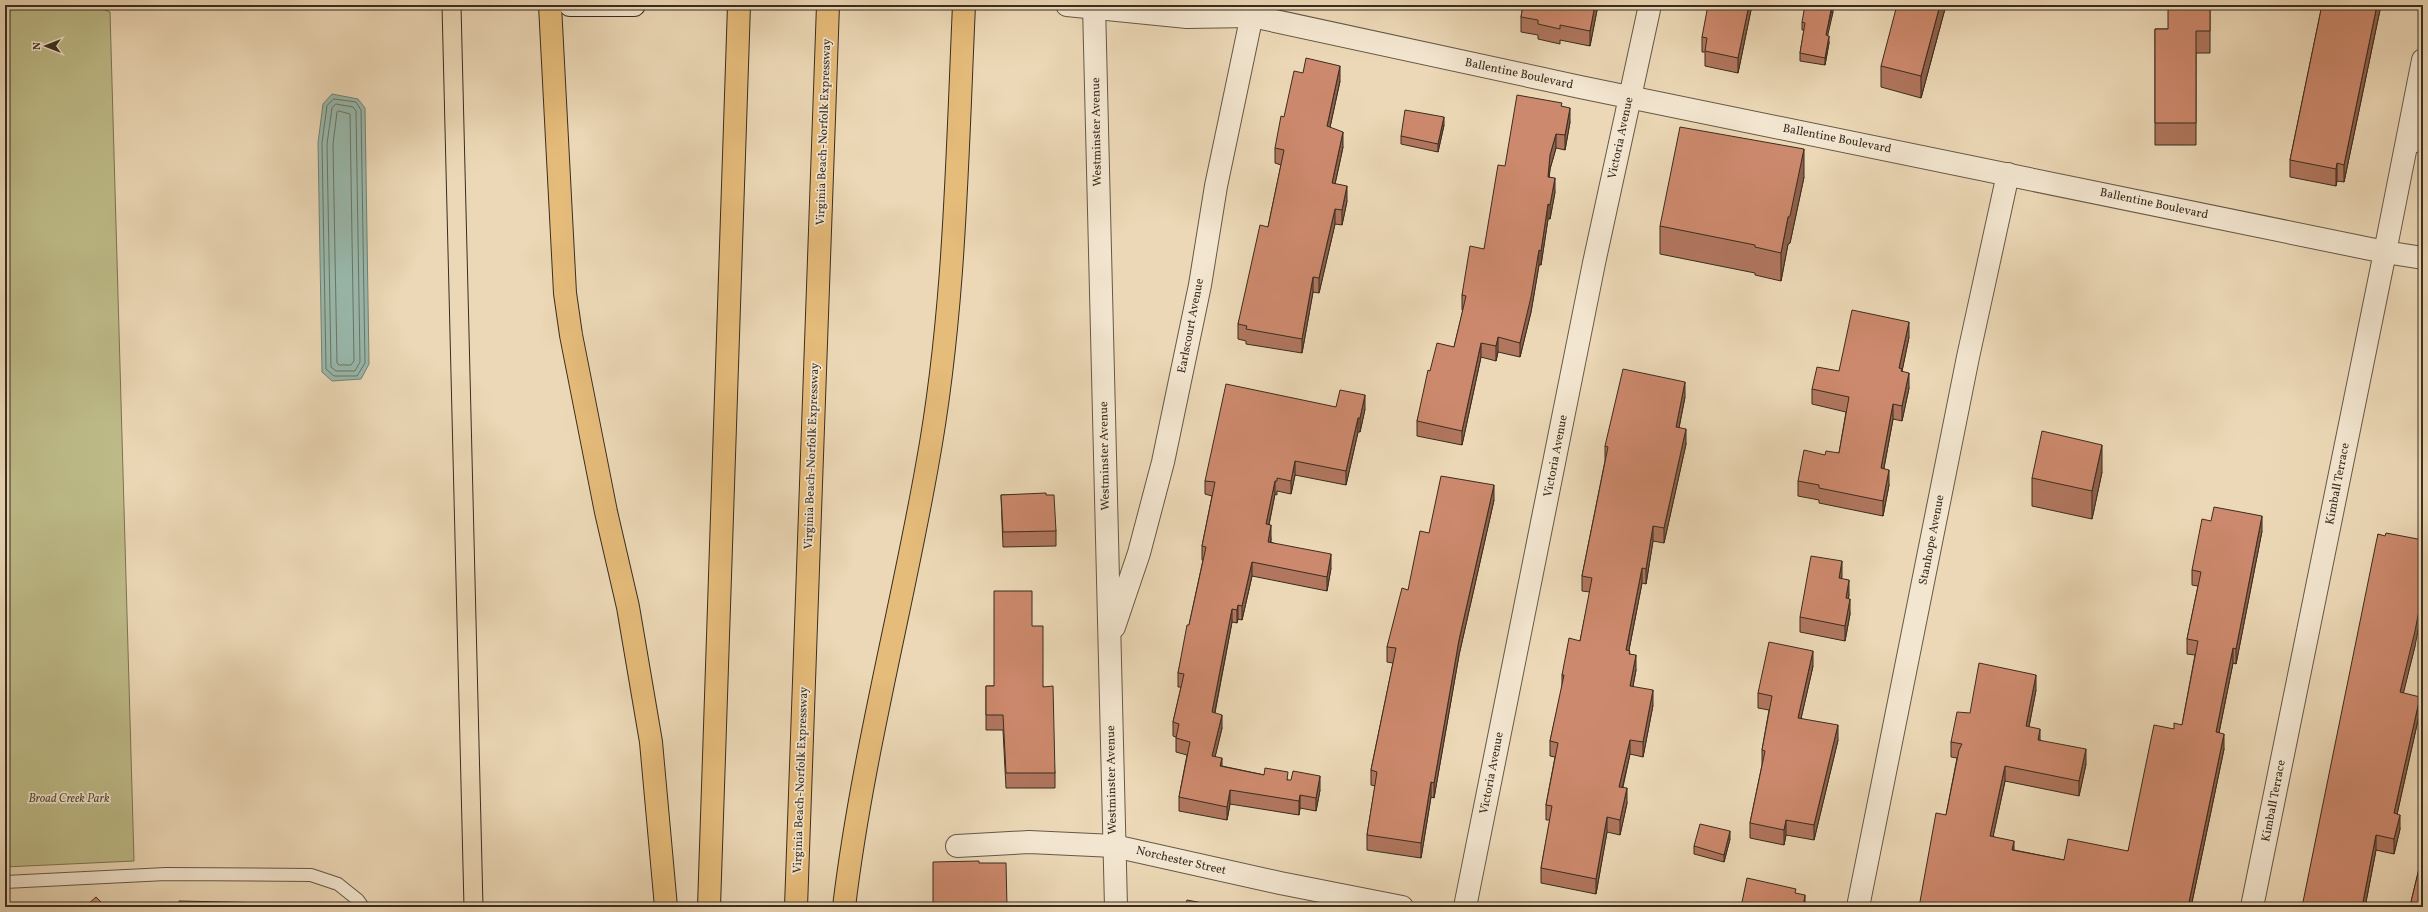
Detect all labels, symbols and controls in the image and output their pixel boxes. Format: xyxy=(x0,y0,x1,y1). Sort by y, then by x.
north arrow xyxy=(26,26,66,66)
street label: Virginia Beach-Norfolk Expressway xyxy=(813,38,835,226)
text: N xyxy=(30,42,45,50)
street label: Ballentine Boulevard xyxy=(1463,55,1575,93)
street label: Westminster Avenue xyxy=(1088,77,1106,187)
street label: Victoria Avenue xyxy=(1605,95,1638,180)
street label: Ballentine Boulevard xyxy=(1781,121,1893,157)
street label: Ballentine Boulevard xyxy=(2098,185,2210,223)
street label: Earlscourt Avenue xyxy=(1174,277,1208,375)
street label: Virginia Beach-Norfolk Expressway xyxy=(801,362,823,550)
street label: Westminster Avenue xyxy=(1096,401,1114,511)
street label: Victoria Avenue xyxy=(1540,413,1572,498)
street label: Kimball Terrace xyxy=(2322,441,2354,526)
street label: Stanhope Avenue xyxy=(1915,493,1949,587)
street label: Virginia Beach-Norfolk Expressway xyxy=(790,686,812,874)
street label: Westminster Avenue xyxy=(1103,725,1121,835)
street label: Victoria Avenue xyxy=(1476,730,1508,815)
street label: Kimball Terrace xyxy=(2258,758,2290,843)
park label: Broad Creek Park xyxy=(28,791,110,807)
street label: Norchester Street xyxy=(1134,843,1228,879)

